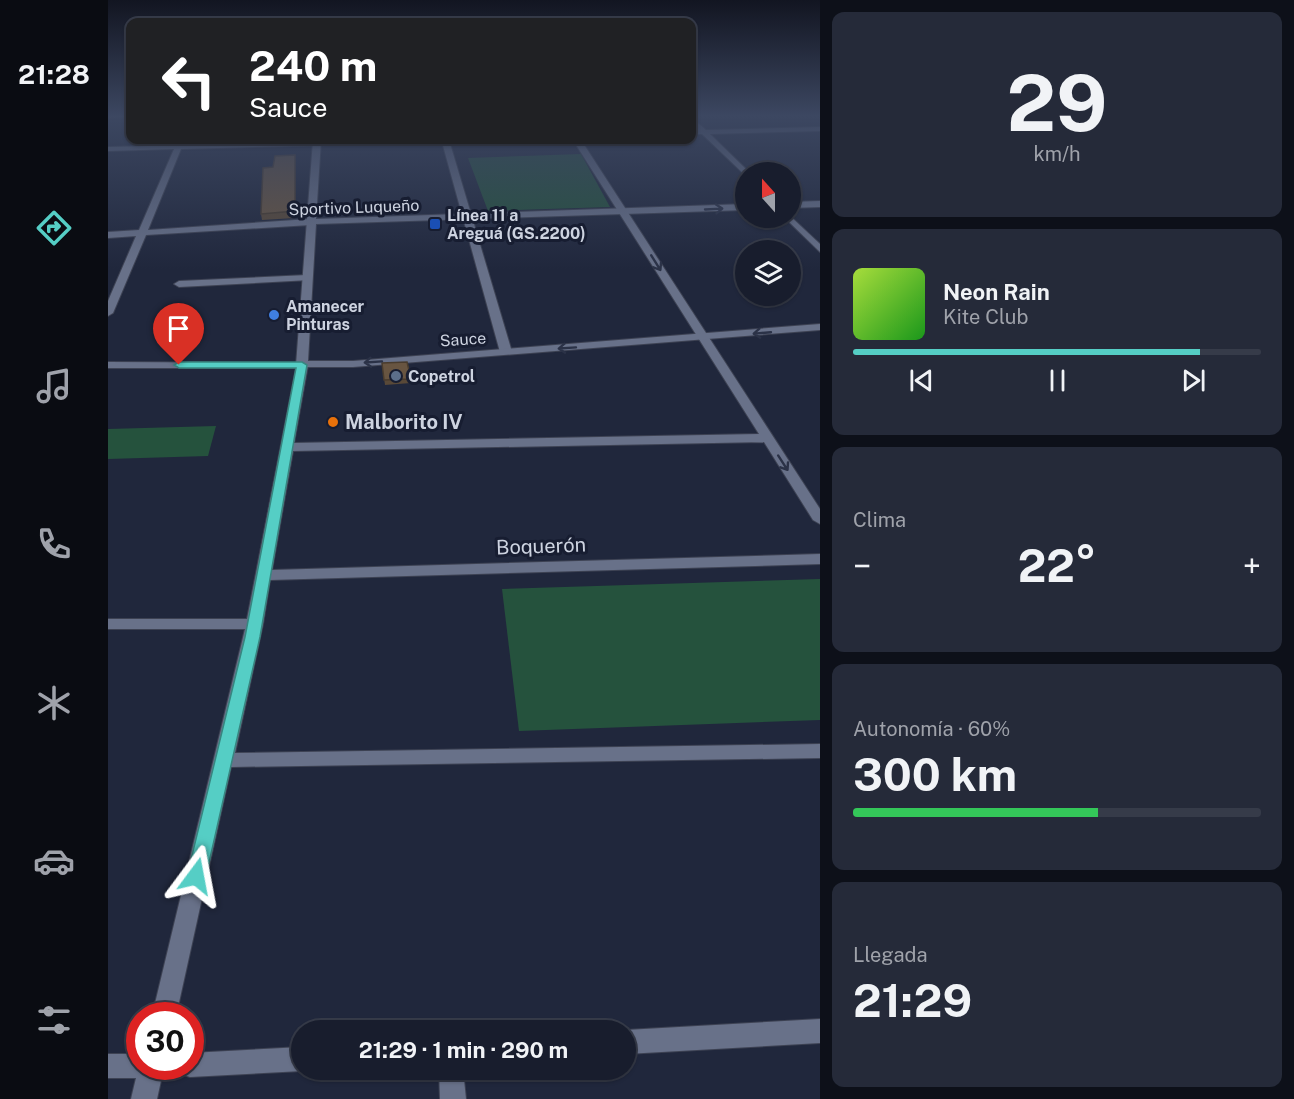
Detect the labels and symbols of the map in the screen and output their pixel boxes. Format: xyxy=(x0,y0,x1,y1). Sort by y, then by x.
north arrow xyxy=(735,162,801,228)
street label: Sportivo Luqueño xyxy=(288,196,420,219)
one-way arrow xyxy=(703,203,723,214)
place label: Línea 11 a Areguá (GS.2200) xyxy=(447,206,586,243)
marker: Línea 11 a Areguá (GS.2200) xyxy=(428,217,442,231)
one-way arrow xyxy=(649,254,662,271)
place label: Amanecer Pinturas xyxy=(286,297,365,334)
pin xyxy=(153,303,204,365)
marker: Amanecer Pinturas xyxy=(267,308,281,322)
street label: Sauce xyxy=(439,328,487,351)
one-way arrow xyxy=(752,328,772,339)
one-way arrow xyxy=(558,343,578,354)
one-way arrow xyxy=(363,357,383,368)
place label: Copetrol xyxy=(408,367,475,386)
marker: Copetrol xyxy=(389,369,403,383)
place label: Malborito IV xyxy=(345,410,463,434)
marker: Malborito IV xyxy=(326,415,340,429)
one-way arrow xyxy=(777,454,789,470)
street label: Boquerón xyxy=(496,532,586,560)
position arrow xyxy=(164,844,228,908)
speed limit sign: 30 xyxy=(126,1002,204,1080)

